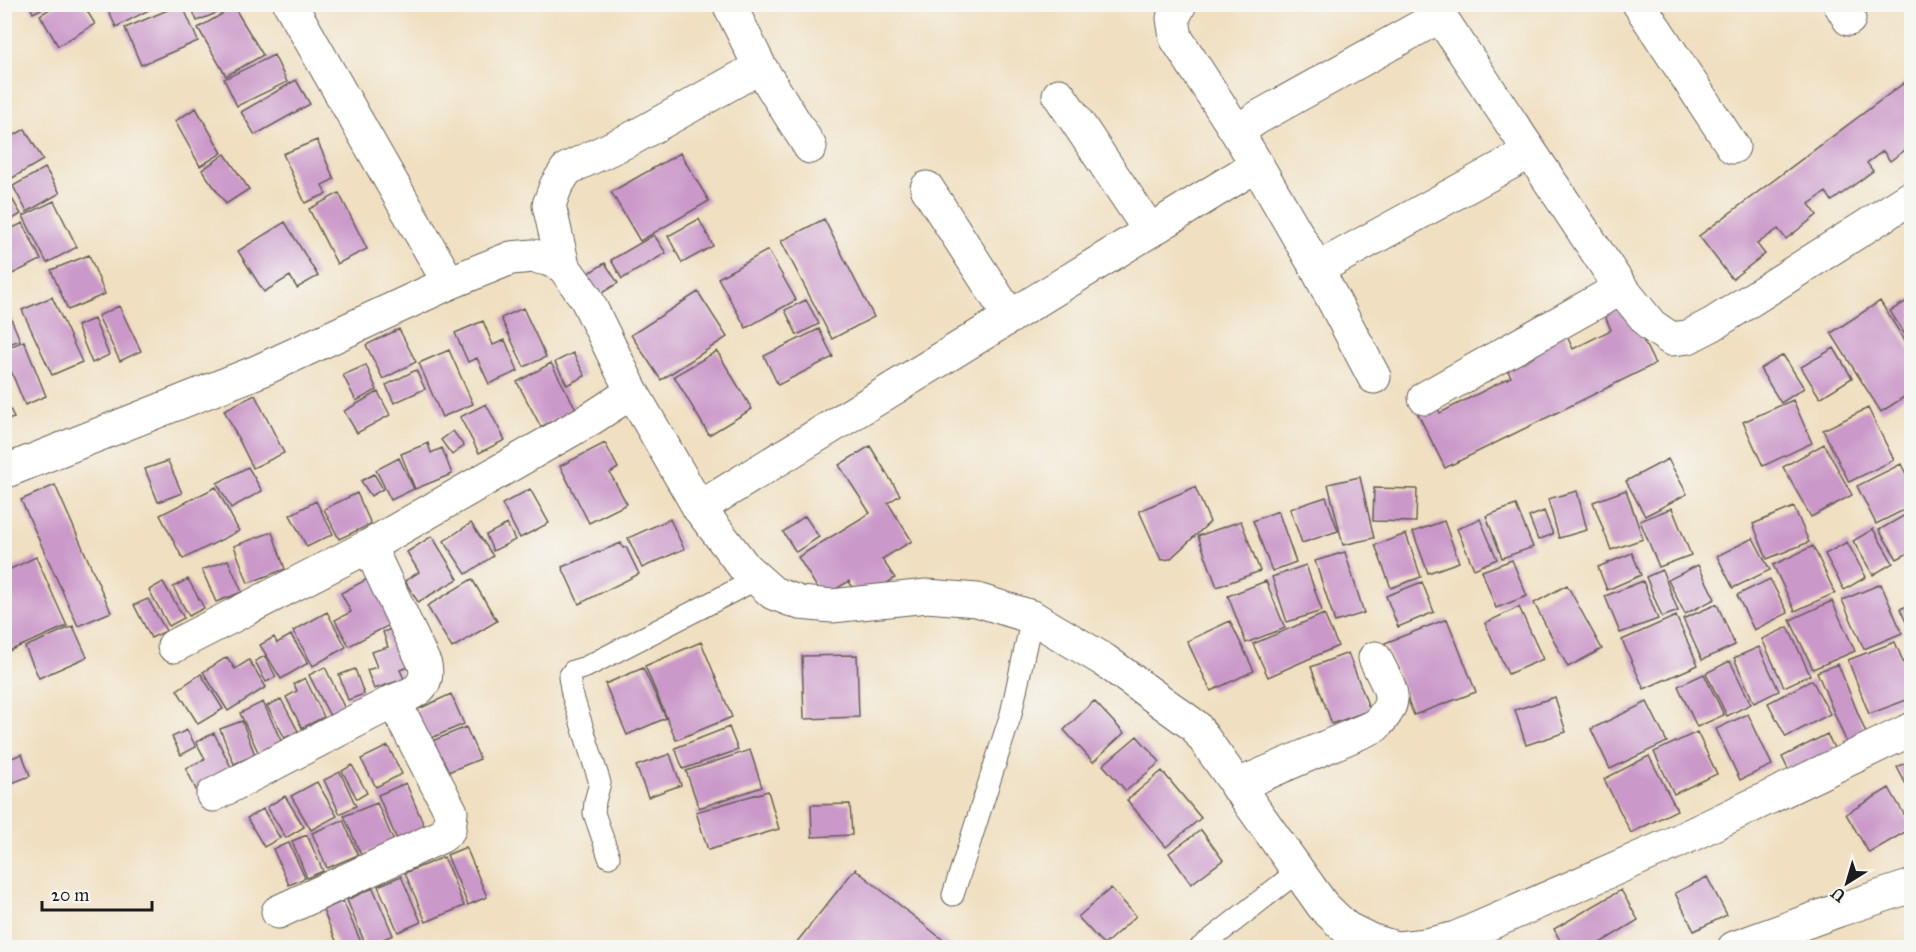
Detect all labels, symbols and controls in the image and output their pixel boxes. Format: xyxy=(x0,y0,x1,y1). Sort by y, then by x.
north arrow xyxy=(1817,853,1877,913)
scale bar xyxy=(42,874,152,912)
text: U xyxy=(1827,883,1849,906)
text: 20 m xyxy=(51,884,89,906)

